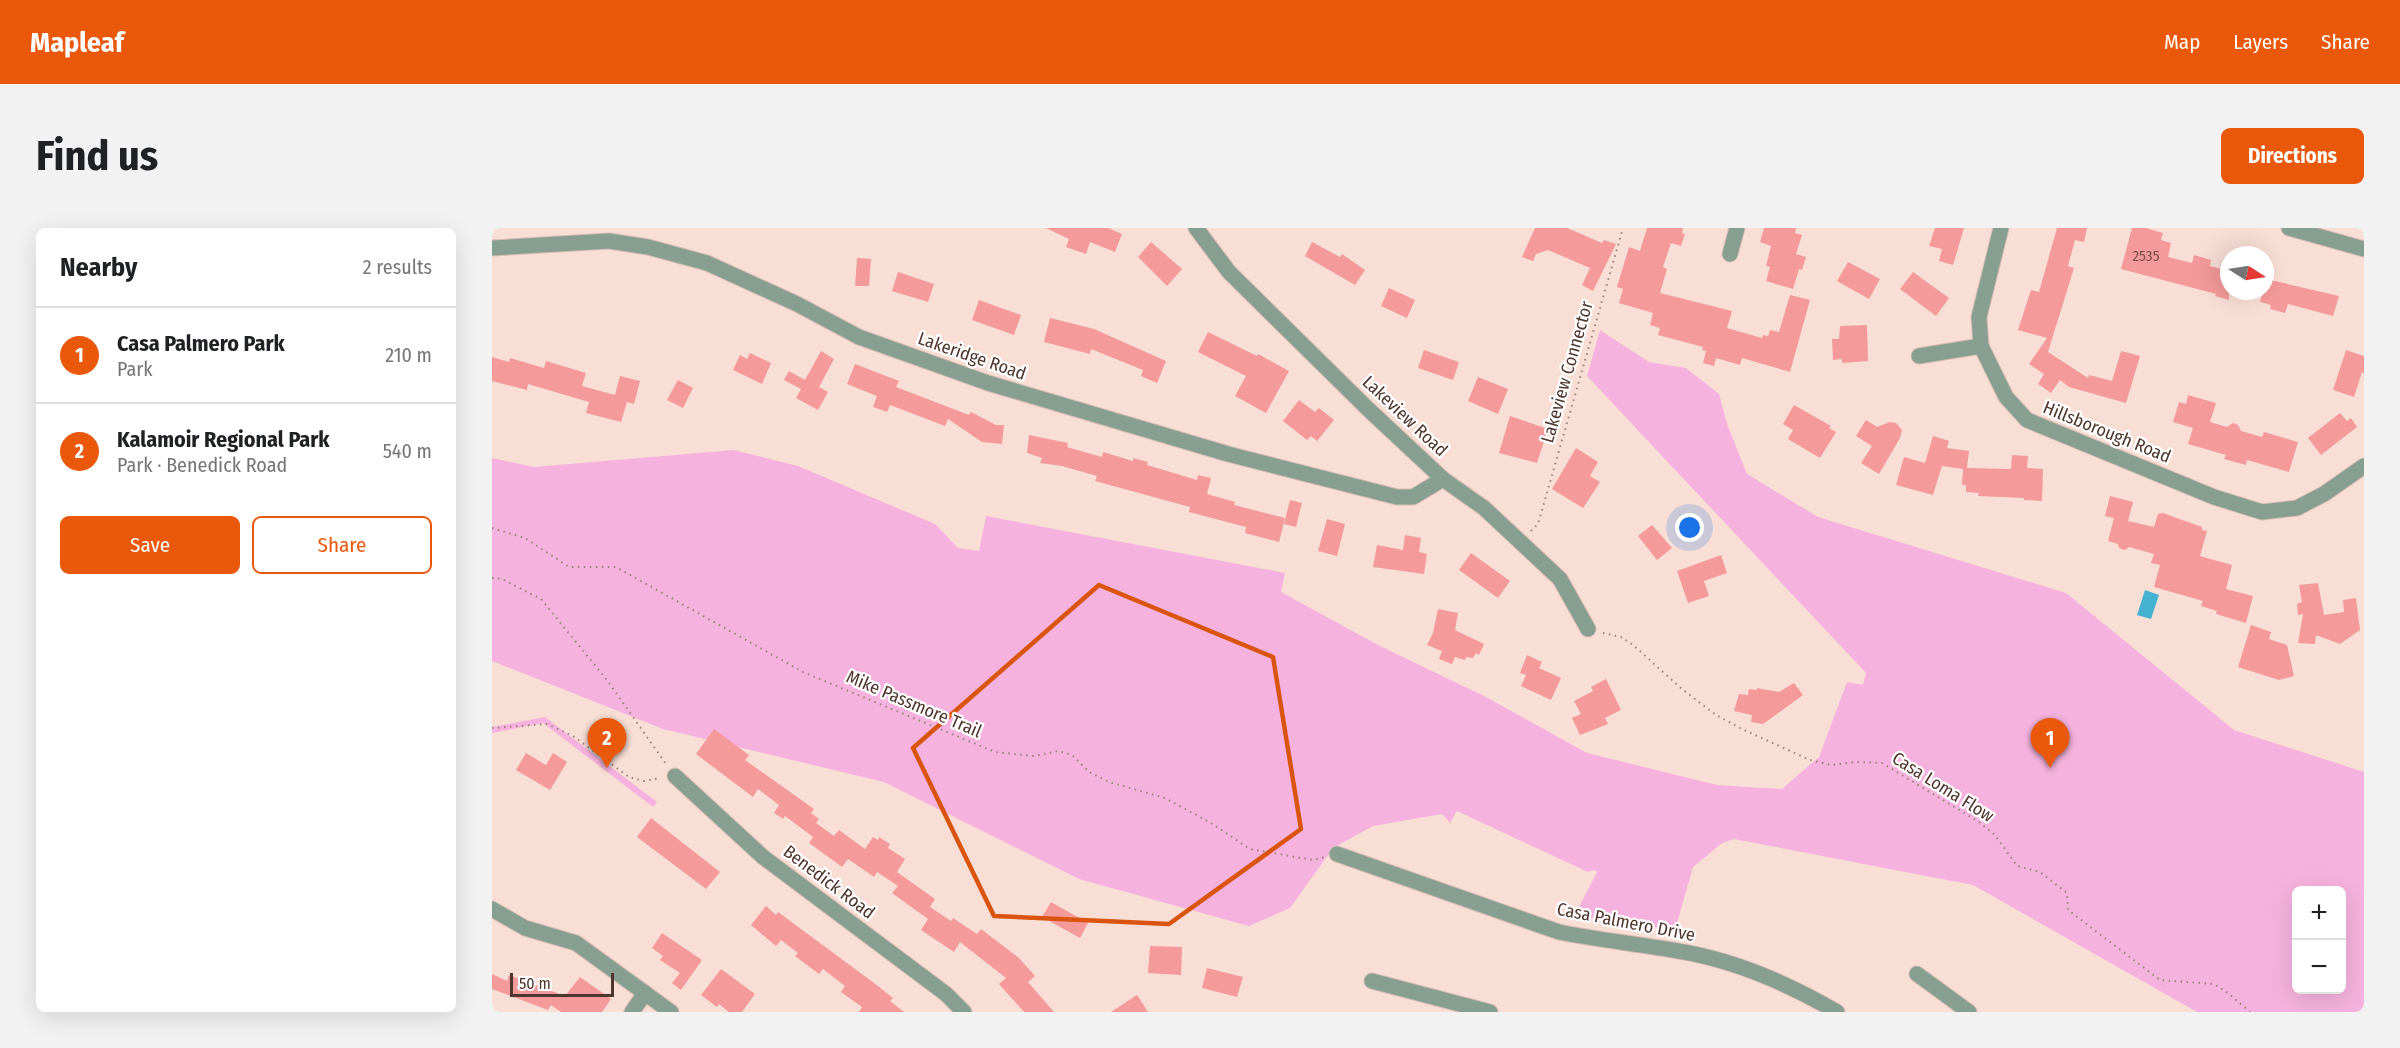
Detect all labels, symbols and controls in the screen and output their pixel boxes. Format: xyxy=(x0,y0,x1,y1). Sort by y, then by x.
text: Mapleaf xyxy=(30,26,124,59)
text: Map xyxy=(2164,29,2200,55)
text: Layers xyxy=(2233,29,2288,55)
text: Share xyxy=(2321,29,2370,55)
button: Directions xyxy=(2221,128,2364,184)
text: Find us xyxy=(36,131,158,181)
north arrow xyxy=(2220,246,2274,300)
house number: 2535 xyxy=(2132,247,2160,265)
text: Nearby xyxy=(60,252,137,283)
text: 2 results xyxy=(363,255,432,279)
street label: Lakeview Connector xyxy=(1536,298,1598,445)
street label: Lakeridge Road xyxy=(915,327,1029,385)
text: Casa Palmero Park xyxy=(117,330,285,357)
text: 1 xyxy=(75,343,84,367)
text: 210 m xyxy=(385,343,432,367)
text: Park xyxy=(117,357,153,381)
street label: Lakeview Road xyxy=(1358,371,1452,461)
street label: Hillsborough Road xyxy=(2040,396,2174,468)
text: Kalamoir Regional Park xyxy=(117,426,330,453)
text: 2 xyxy=(75,439,84,463)
text: 540 m xyxy=(383,439,432,463)
text: Park · Benedick Road xyxy=(117,453,287,477)
your location xyxy=(1675,513,1704,542)
button: Save xyxy=(60,516,240,574)
button: Share xyxy=(252,516,432,574)
street label: Mike Passmore Trail xyxy=(843,666,985,743)
pin: 2 xyxy=(588,718,626,768)
pin: 1 xyxy=(2030,718,2070,768)
street label: Casa Loma Flow xyxy=(1888,747,1998,827)
street label: Benedick Road xyxy=(779,840,879,924)
map controls xyxy=(2292,886,2346,994)
button: + xyxy=(2292,886,2346,940)
street label: Casa Palmero Drive xyxy=(1555,898,1697,946)
button: − xyxy=(2292,940,2346,994)
scale bar xyxy=(510,970,614,998)
text: 50 m xyxy=(519,974,551,993)

